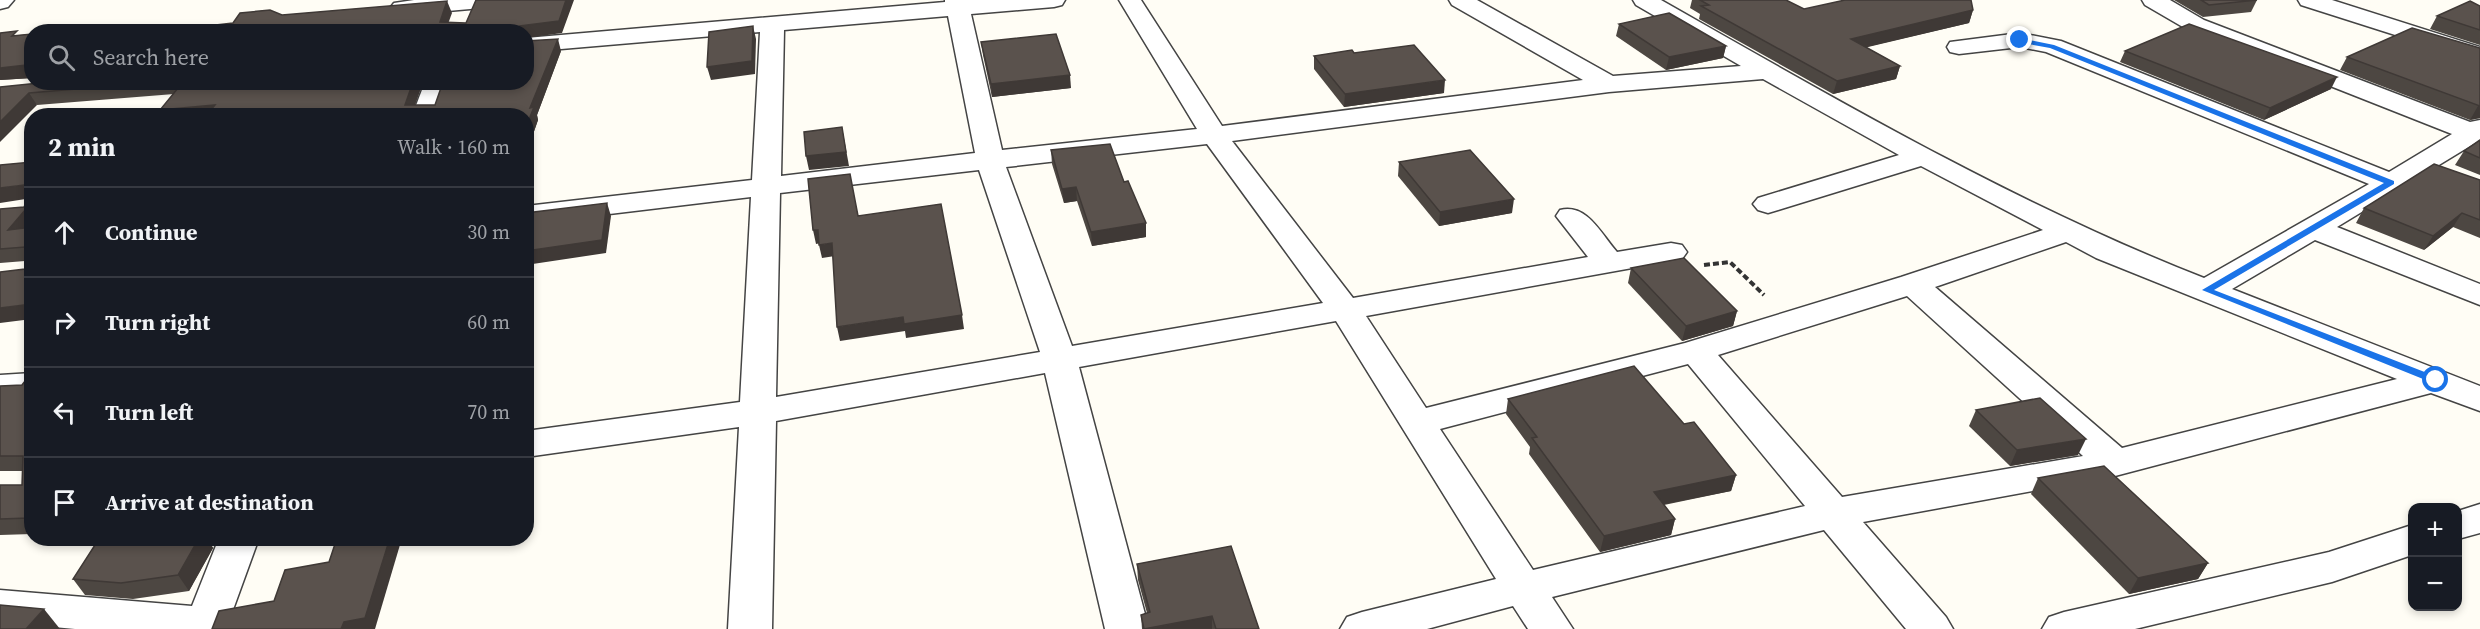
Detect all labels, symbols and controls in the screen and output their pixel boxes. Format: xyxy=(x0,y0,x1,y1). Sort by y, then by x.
search box xyxy=(24,24,534,90)
route end xyxy=(2006,26,2032,52)
icon: search xyxy=(45,41,78,74)
text: Search here xyxy=(93,42,209,72)
text: 2 min xyxy=(48,129,115,165)
text: Walk · 160 m xyxy=(397,133,510,161)
icon: ahead xyxy=(48,216,81,249)
text: Continue xyxy=(105,217,198,247)
text: 30 m xyxy=(467,218,510,246)
icon: right xyxy=(48,306,81,339)
text: Turn right xyxy=(105,307,210,337)
text: 60 m xyxy=(467,308,510,336)
route start xyxy=(2422,366,2448,392)
icon: left xyxy=(48,396,81,429)
text: Turn left xyxy=(105,397,193,427)
text: 70 m xyxy=(467,398,510,426)
icon: arrive xyxy=(48,486,81,519)
text: Arrive at destination xyxy=(105,487,314,517)
map controls xyxy=(2408,503,2462,611)
button: + xyxy=(2408,503,2462,557)
button: − xyxy=(2408,557,2462,611)

